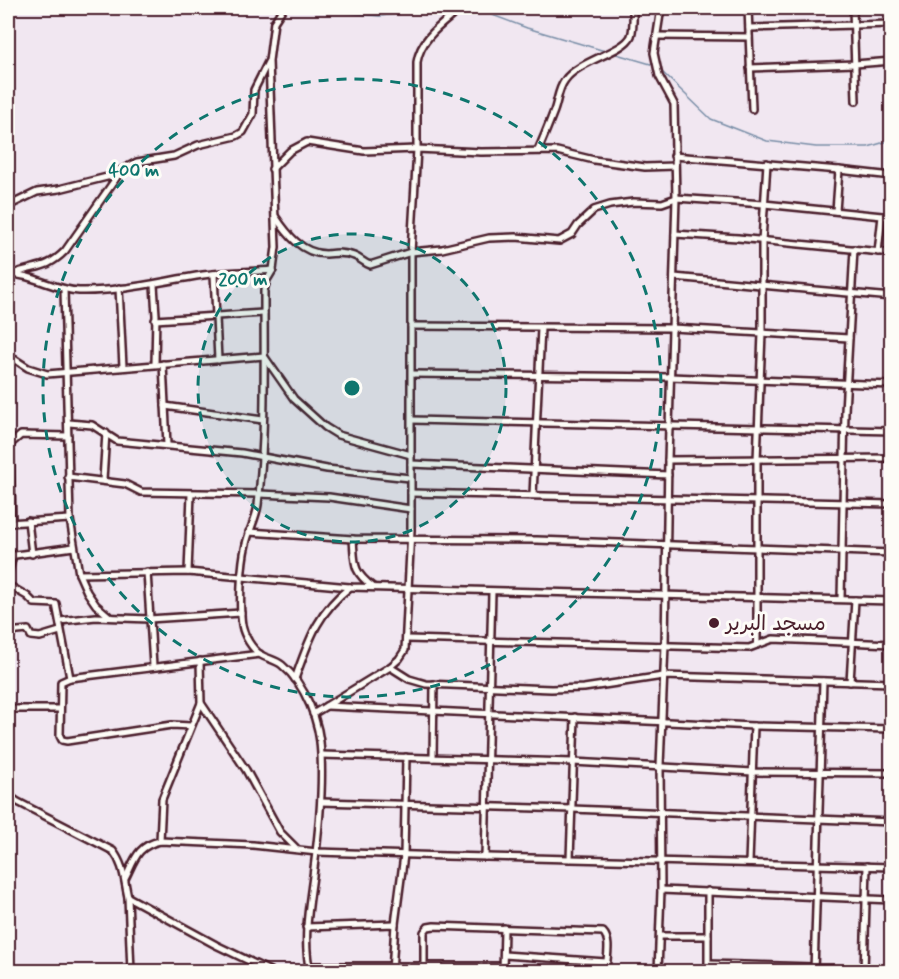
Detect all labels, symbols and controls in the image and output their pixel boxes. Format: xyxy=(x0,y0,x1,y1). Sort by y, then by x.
text: 400 m xyxy=(109,159,159,183)
text: 200 m xyxy=(218,268,268,292)
centre of rings xyxy=(342,378,362,398)
place label: مسجد البرير xyxy=(724,610,826,638)
marker: مسجد البرير xyxy=(707,616,721,630)

